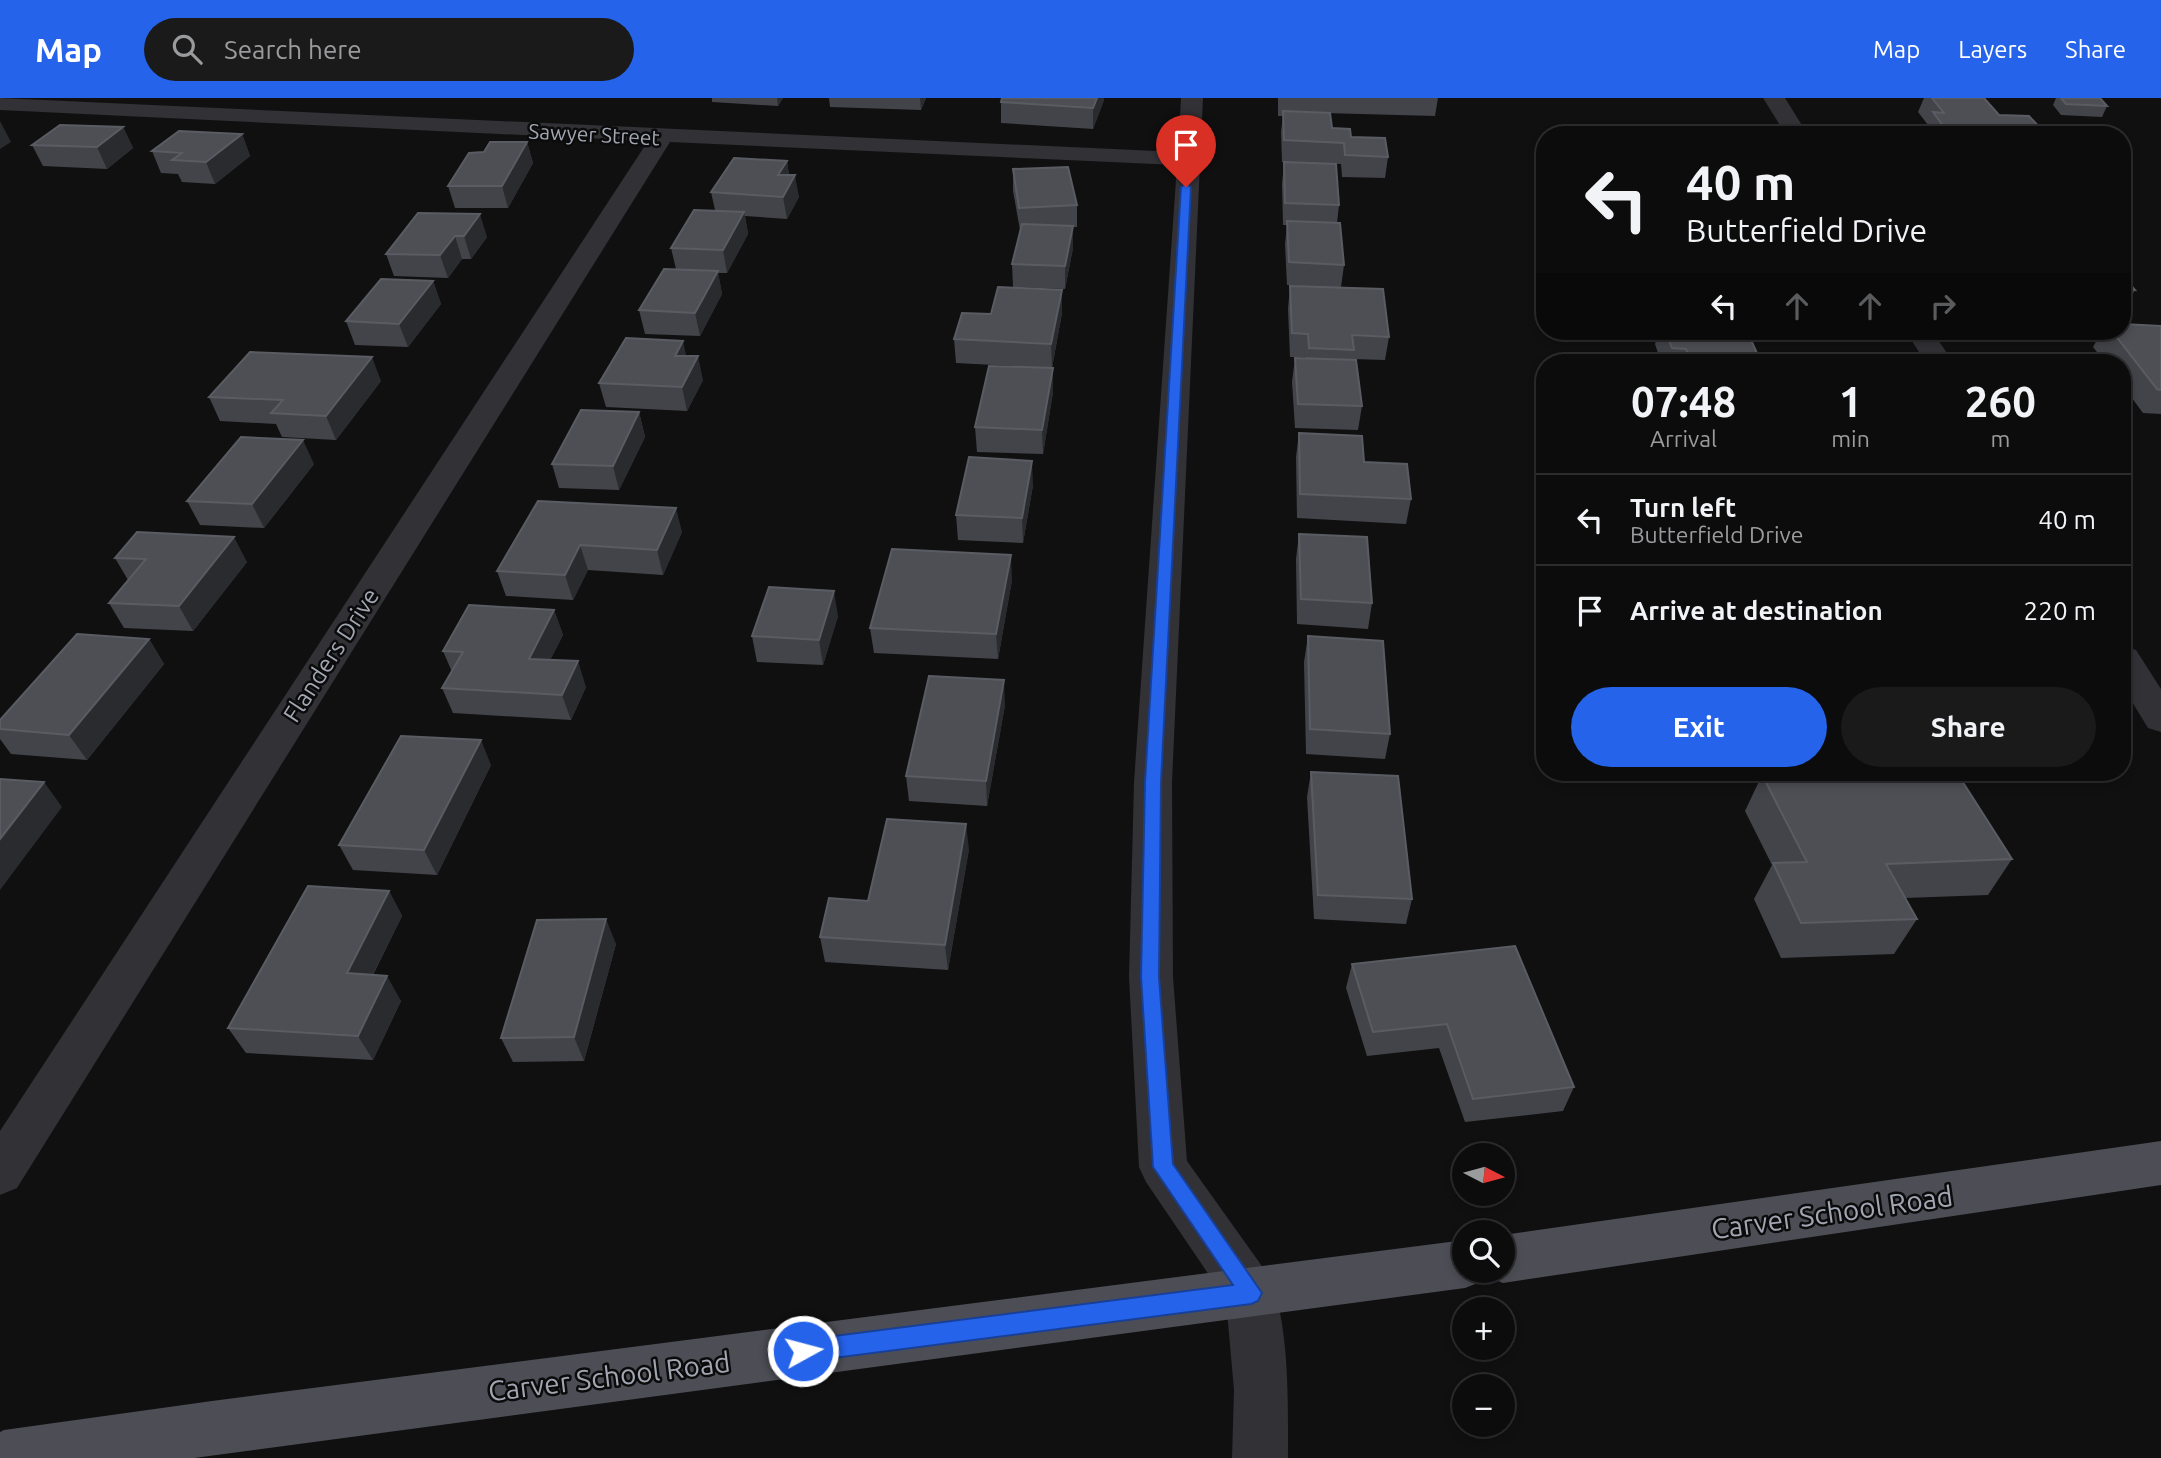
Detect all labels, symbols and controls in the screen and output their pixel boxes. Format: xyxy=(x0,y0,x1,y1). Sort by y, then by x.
search box xyxy=(144,18,634,81)
icon: search xyxy=(168,30,206,68)
text: Map xyxy=(35,31,102,68)
text: Search here xyxy=(224,35,362,64)
text: Map xyxy=(1873,36,1920,63)
text: Layers xyxy=(1958,36,2027,63)
text: Share xyxy=(2065,36,2126,63)
pin xyxy=(1156,115,1216,187)
street label: Sawyer Street xyxy=(528,119,660,149)
icon: arrive xyxy=(1167,126,1205,164)
icon: left xyxy=(1571,154,1662,245)
text: 40 m xyxy=(1686,154,1795,209)
text: Butterfield Drive xyxy=(1686,212,1927,248)
icon: left xyxy=(1705,287,1743,325)
icon: ahead xyxy=(1778,287,1816,325)
icon: ahead xyxy=(1851,287,1889,325)
icon: right xyxy=(1924,287,1962,325)
text: 07:48 xyxy=(1631,378,1736,425)
text: 1 xyxy=(1839,378,1862,425)
text: 260 xyxy=(1965,378,2036,425)
text: Arrival xyxy=(1650,426,1717,451)
text: min xyxy=(1831,426,1870,451)
text: m xyxy=(1990,426,2010,451)
text: Turn left xyxy=(1630,493,1736,522)
icon: left xyxy=(1571,501,1609,539)
text: 40 m xyxy=(2038,505,2096,534)
text: Butterfield Drive xyxy=(1630,522,1803,547)
street label: Flanders Drive xyxy=(278,583,384,727)
icon: arrive xyxy=(1571,592,1609,630)
text: Arrive at destination xyxy=(1630,596,1883,625)
text: 220 m xyxy=(2024,596,2096,625)
button: Exit xyxy=(1571,687,1827,767)
button: Share xyxy=(1841,687,2096,767)
north arrow xyxy=(1452,1143,1516,1206)
map controls xyxy=(1452,1143,1515,1437)
street label: Carver School Road xyxy=(1709,1180,1955,1244)
button: search xyxy=(1452,1220,1515,1283)
button: + xyxy=(1452,1297,1515,1360)
position arrow xyxy=(766,1314,840,1388)
street label: Carver School Road xyxy=(486,1346,732,1406)
button: − xyxy=(1452,1374,1515,1437)

